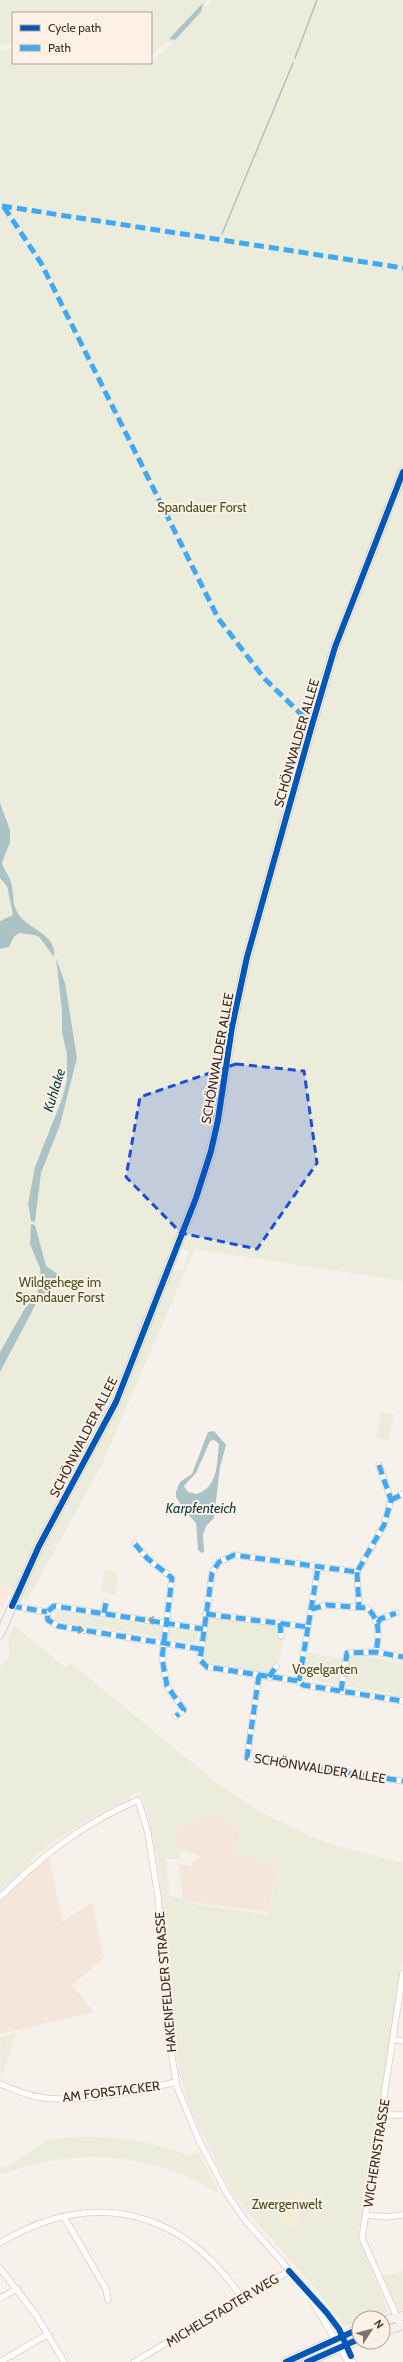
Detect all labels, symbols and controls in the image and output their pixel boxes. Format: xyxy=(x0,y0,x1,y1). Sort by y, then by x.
legend xyxy=(12,12,152,64)
text: Cycle path xyxy=(48,20,101,35)
text: Path xyxy=(48,40,71,55)
park label: Spandauer Forst xyxy=(157,499,247,515)
street label: SCHÖNWALDER ALLEE xyxy=(270,677,322,809)
street label: SCHÖNWALDER ALLEE xyxy=(198,991,236,1125)
water label: Kuhlake xyxy=(39,1066,69,1114)
park label: Wildgehege im Spandauer Forst xyxy=(15,1274,105,1305)
street label: SCHÖNWALDER ALLEE xyxy=(46,1374,120,1500)
water label: Karpfenteich xyxy=(166,1499,236,1517)
one-way arrow xyxy=(148,1617,154,1625)
one-way arrow xyxy=(78,1625,85,1634)
park label: Vogelgarten xyxy=(292,1661,358,1677)
street label: SCHÖNWALDER ALLEE xyxy=(253,1750,387,1786)
street label: HAKENFELDER STRASSE xyxy=(151,1911,179,2053)
street label: AM FORSTACKER xyxy=(61,2077,161,2105)
street label: WICHERNSTRASSE xyxy=(360,2098,392,2208)
park label: Zwergenwelt xyxy=(252,2196,323,2212)
street label: MICHELSTADTER WEG xyxy=(163,2270,281,2350)
north arrow xyxy=(351,2310,391,2350)
text: N xyxy=(371,2317,387,2331)

